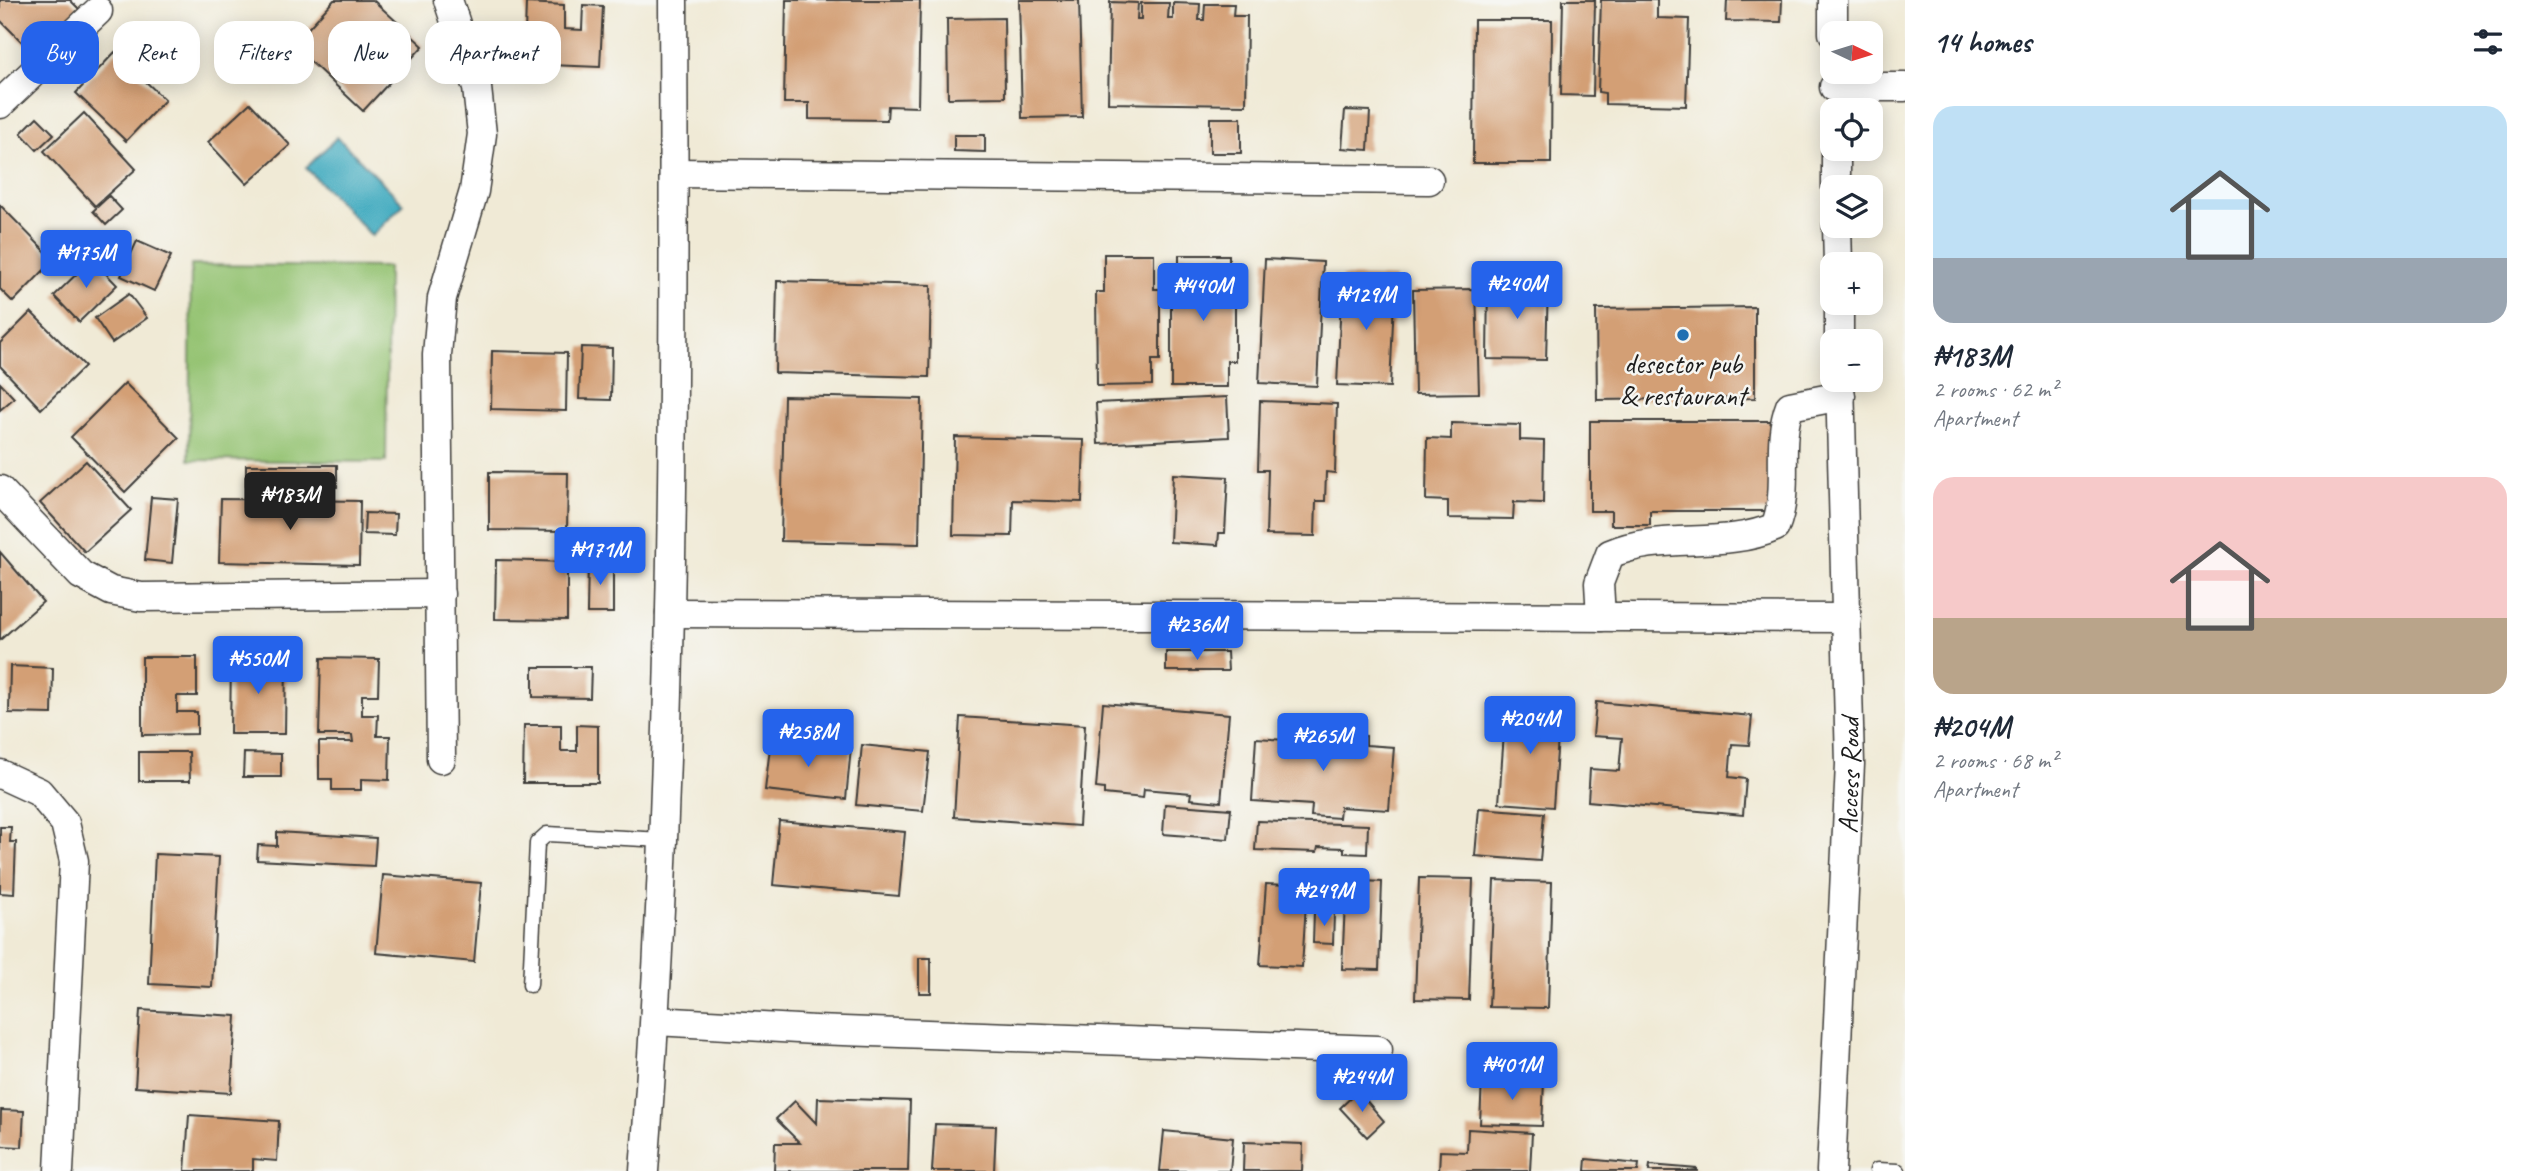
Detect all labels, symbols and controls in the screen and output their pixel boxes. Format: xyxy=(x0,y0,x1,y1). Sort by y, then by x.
chip: Buy xyxy=(21,21,99,84)
chip: Rent xyxy=(113,21,200,84)
chip: Filters xyxy=(214,21,314,84)
chip: New xyxy=(328,21,411,84)
chip: Apartment xyxy=(425,21,561,84)
north arrow xyxy=(1820,21,1883,84)
map controls xyxy=(1820,21,1883,392)
text: 14 homes xyxy=(1933,23,2031,61)
icon: filters xyxy=(2469,23,2507,61)
button: locate xyxy=(1820,98,1883,161)
icon: home xyxy=(2157,152,2283,278)
button: layers xyxy=(1820,175,1883,238)
pin: ₦175M xyxy=(37,230,135,290)
text: ₦175M xyxy=(57,238,115,267)
button: + xyxy=(1820,252,1883,315)
pin: ₦240M xyxy=(1468,262,1566,321)
pin: ₦440M xyxy=(1154,264,1252,323)
text: ₦240M xyxy=(1487,269,1547,298)
text: ₦440M xyxy=(1173,271,1233,300)
pin: ₦129M xyxy=(1317,272,1415,332)
text: ₦129M xyxy=(1337,280,1395,309)
marker: desector pub & restaurant xyxy=(1675,327,1691,343)
button: − xyxy=(1820,329,1883,392)
text: ₦183M xyxy=(1933,337,2010,375)
place label: desector pub & restaurant xyxy=(1620,346,1750,413)
text: 2 rooms · 62 m² xyxy=(1933,375,2057,404)
text: Apartment xyxy=(1933,404,2018,433)
pin: ₦183M xyxy=(241,472,339,532)
text: ₦183M xyxy=(260,480,320,509)
icon: home xyxy=(2157,523,2283,649)
pin: ₦171M xyxy=(551,528,649,587)
text: ₦171M xyxy=(570,535,630,564)
pin: ₦236M xyxy=(1148,602,1246,662)
text: ₦236M xyxy=(1167,610,1227,639)
pin: ₦550M xyxy=(209,636,307,696)
text: ₦550M xyxy=(229,644,287,673)
pin: ₦204M xyxy=(1481,696,1579,756)
text: ₦204M xyxy=(1500,704,1560,733)
text: ₦204M xyxy=(1933,708,2010,746)
pin: ₦258M xyxy=(759,710,857,769)
street label: Access Road xyxy=(1830,713,1868,834)
pin: ₦265M xyxy=(1274,714,1372,773)
text: ₦258M xyxy=(779,717,837,746)
text: ₦265M xyxy=(1293,721,1353,750)
text: 2 rooms · 68 m² xyxy=(1933,746,2057,775)
text: Apartment xyxy=(1933,775,2018,804)
pin: ₦249M xyxy=(1275,869,1373,928)
text: ₦249M xyxy=(1295,876,1353,905)
pin: ₦401M xyxy=(1463,1042,1561,1102)
text: ₦401M xyxy=(1482,1050,1542,1079)
pin: ₦244M xyxy=(1313,1054,1411,1114)
text: ₦244M xyxy=(1332,1062,1392,1091)

